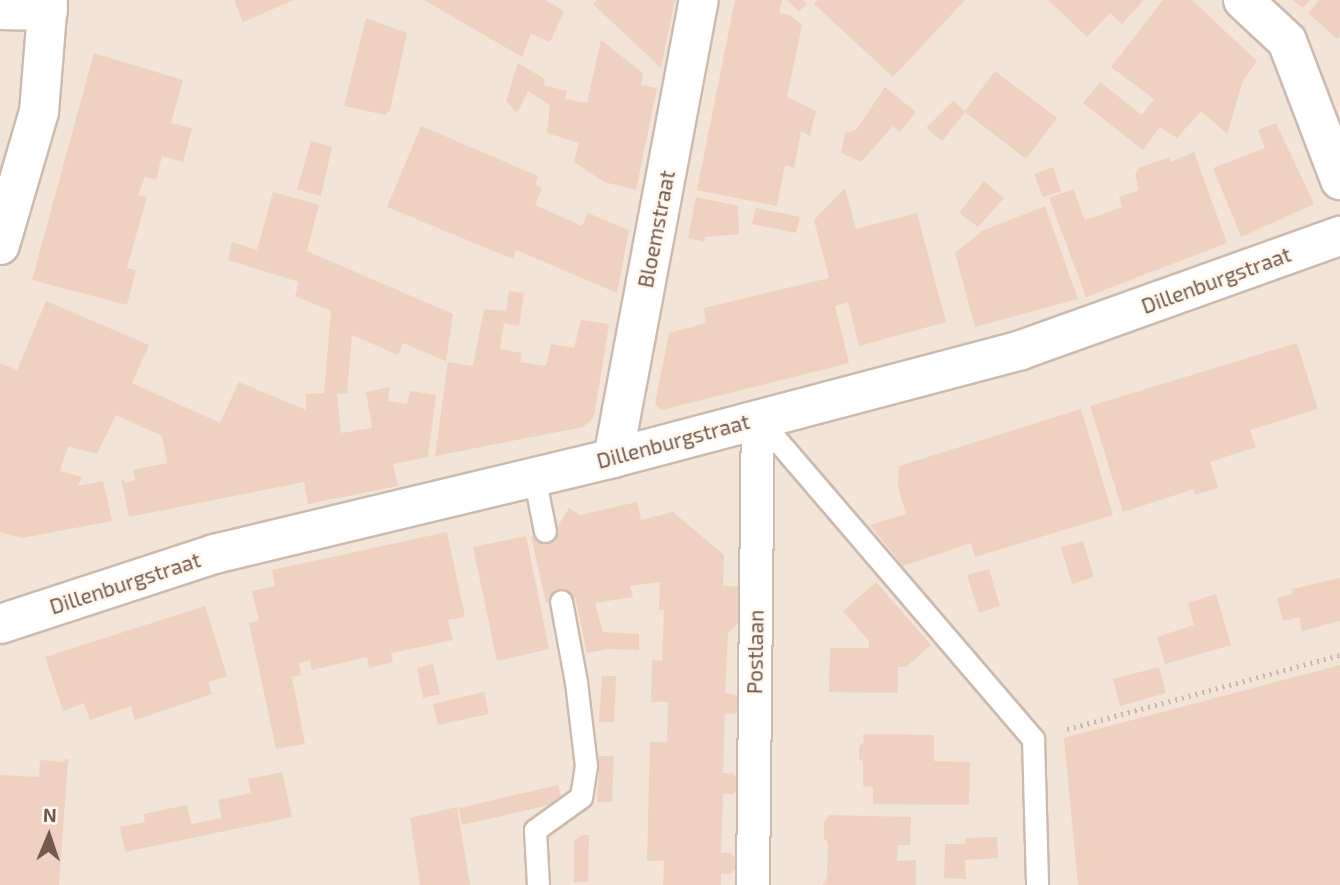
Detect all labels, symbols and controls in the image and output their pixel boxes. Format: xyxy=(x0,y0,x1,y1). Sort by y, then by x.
street label: Bloemstraat xyxy=(632,168,680,290)
street label: Dillenburgstraat xyxy=(1138,241,1294,319)
street label: Dillenburgstraat xyxy=(594,408,752,474)
street label: Dillenburgstraat xyxy=(46,547,204,619)
street label: Postlaan xyxy=(742,610,768,694)
north arrow xyxy=(14,801,84,871)
text: N xyxy=(42,803,57,826)

